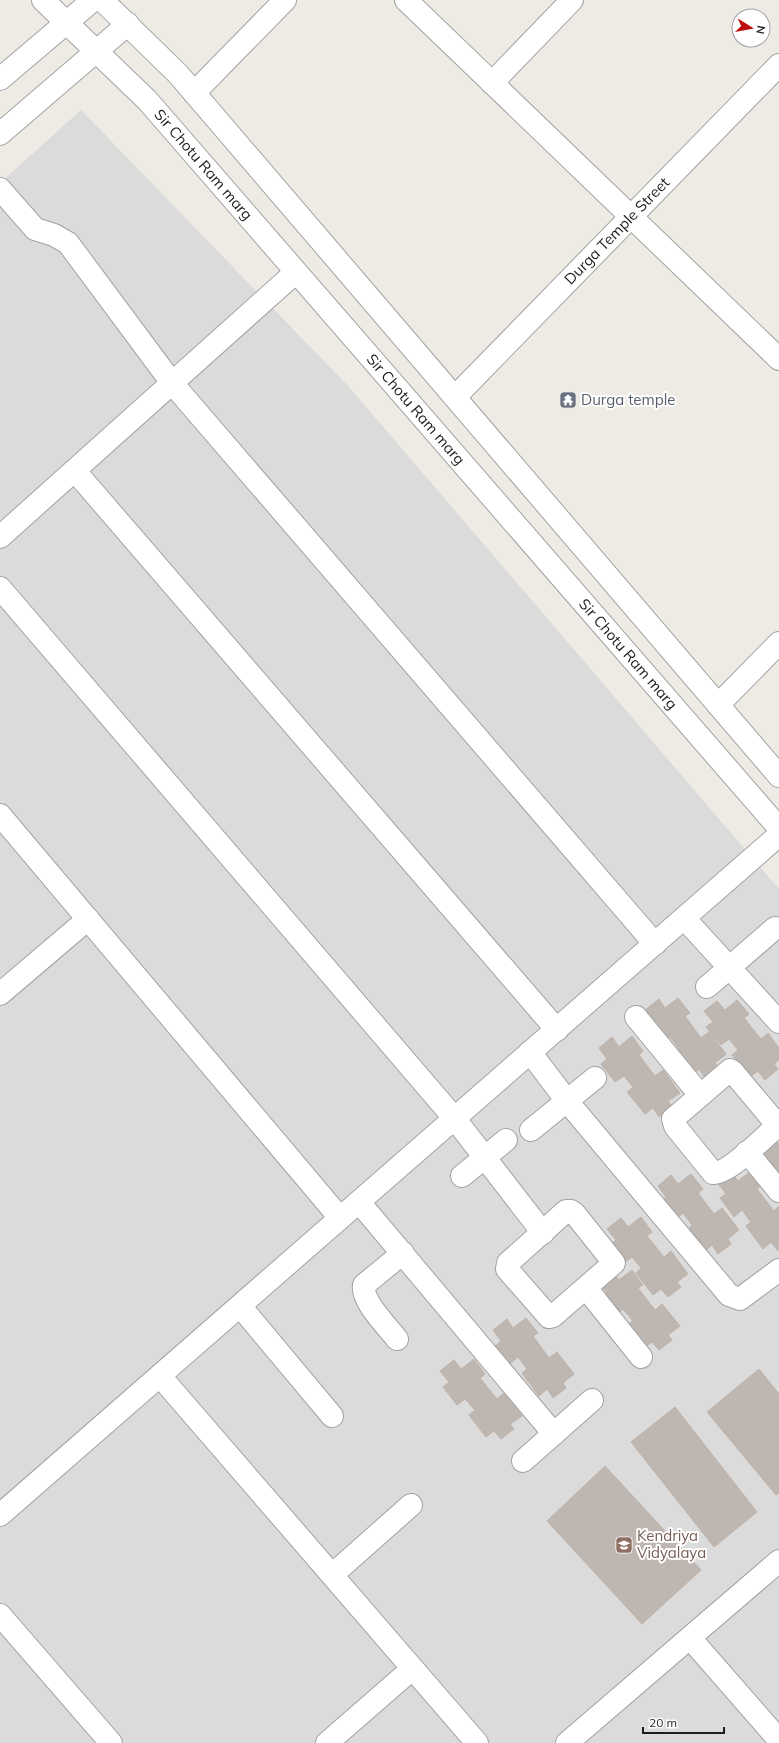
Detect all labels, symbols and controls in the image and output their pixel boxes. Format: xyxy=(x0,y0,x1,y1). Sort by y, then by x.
north arrow xyxy=(731,8,771,48)
text: N xyxy=(753,24,768,35)
street label: Sir Chotu Ram marg xyxy=(150,105,257,224)
street label: Durga Temple Street xyxy=(560,173,673,288)
street label: Sir Chotu Ram marg xyxy=(363,350,469,468)
temple icon: Durga temple xyxy=(558,390,578,410)
place label: Durga temple xyxy=(581,390,675,409)
street label: Sir Chotu Ram marg xyxy=(575,594,682,713)
place label: Kendriya Vidyalaya xyxy=(637,1526,706,1562)
school or university icon: Kendriya Vidyalaya xyxy=(614,1535,634,1555)
scale bar xyxy=(643,1709,724,1735)
text: 20 m xyxy=(649,1715,677,1730)

